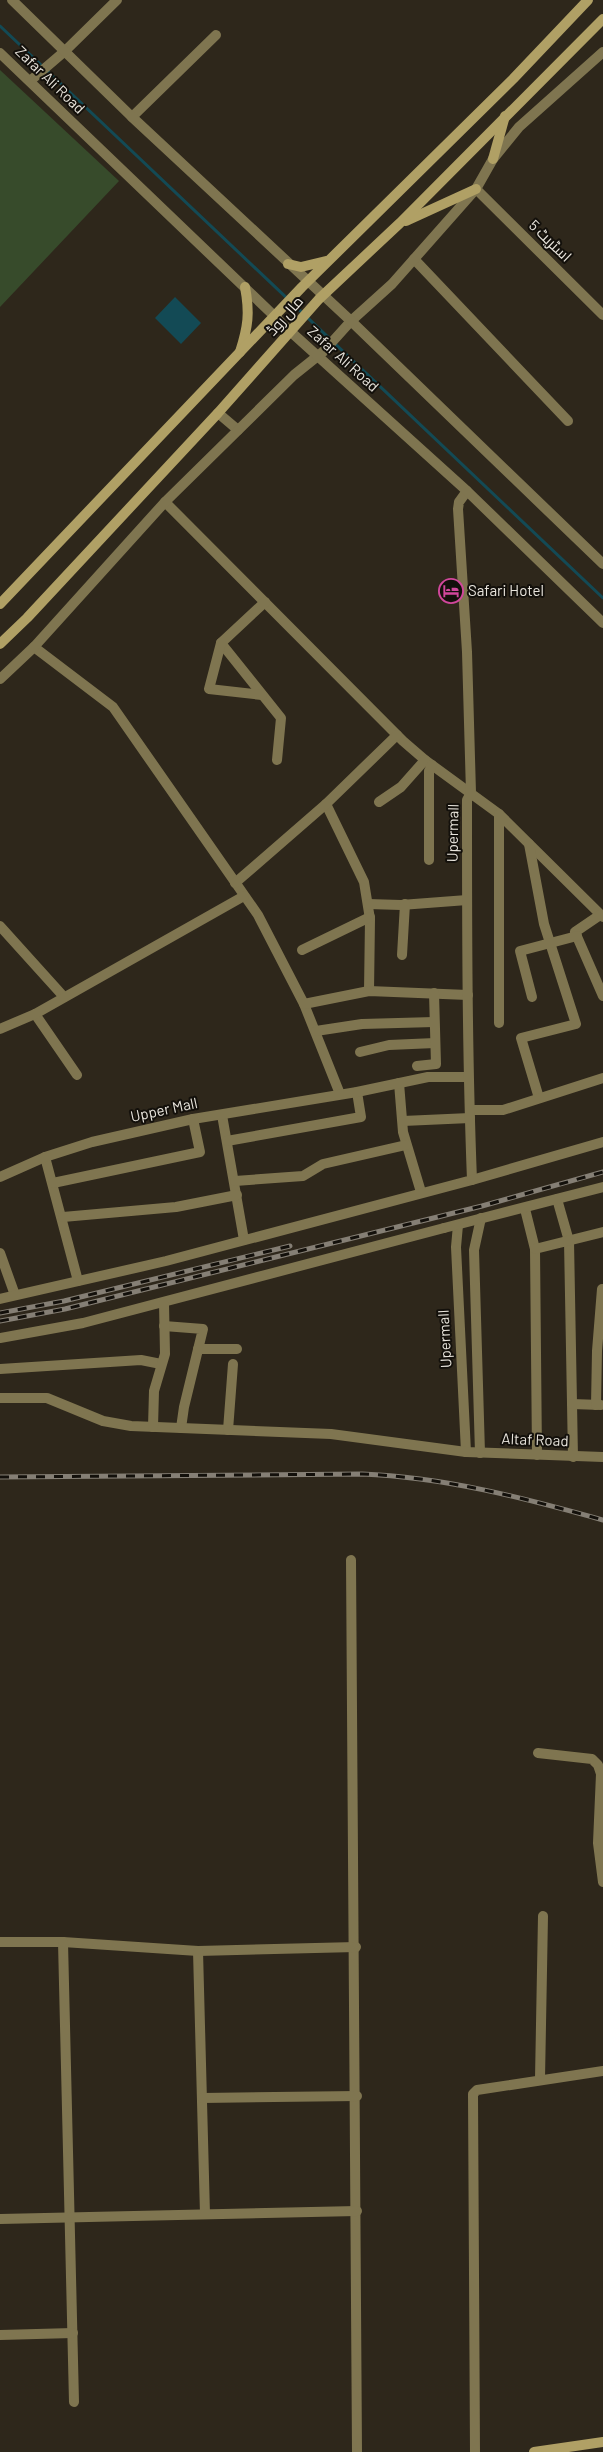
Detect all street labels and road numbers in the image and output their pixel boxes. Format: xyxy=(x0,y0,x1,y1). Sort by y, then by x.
street label: Zafar Ali Road xyxy=(12,42,89,117)
street label: اسٹریٹ 5 xyxy=(525,216,576,266)
street label: مال روڈ xyxy=(262,292,307,339)
street label: Zafar Ali Road xyxy=(304,322,383,395)
street label: Upermall xyxy=(442,804,462,862)
street label: Upper Mall xyxy=(129,1093,199,1125)
street label: Upermall xyxy=(433,1309,455,1369)
street label: Altaf Road xyxy=(501,1429,569,1449)

